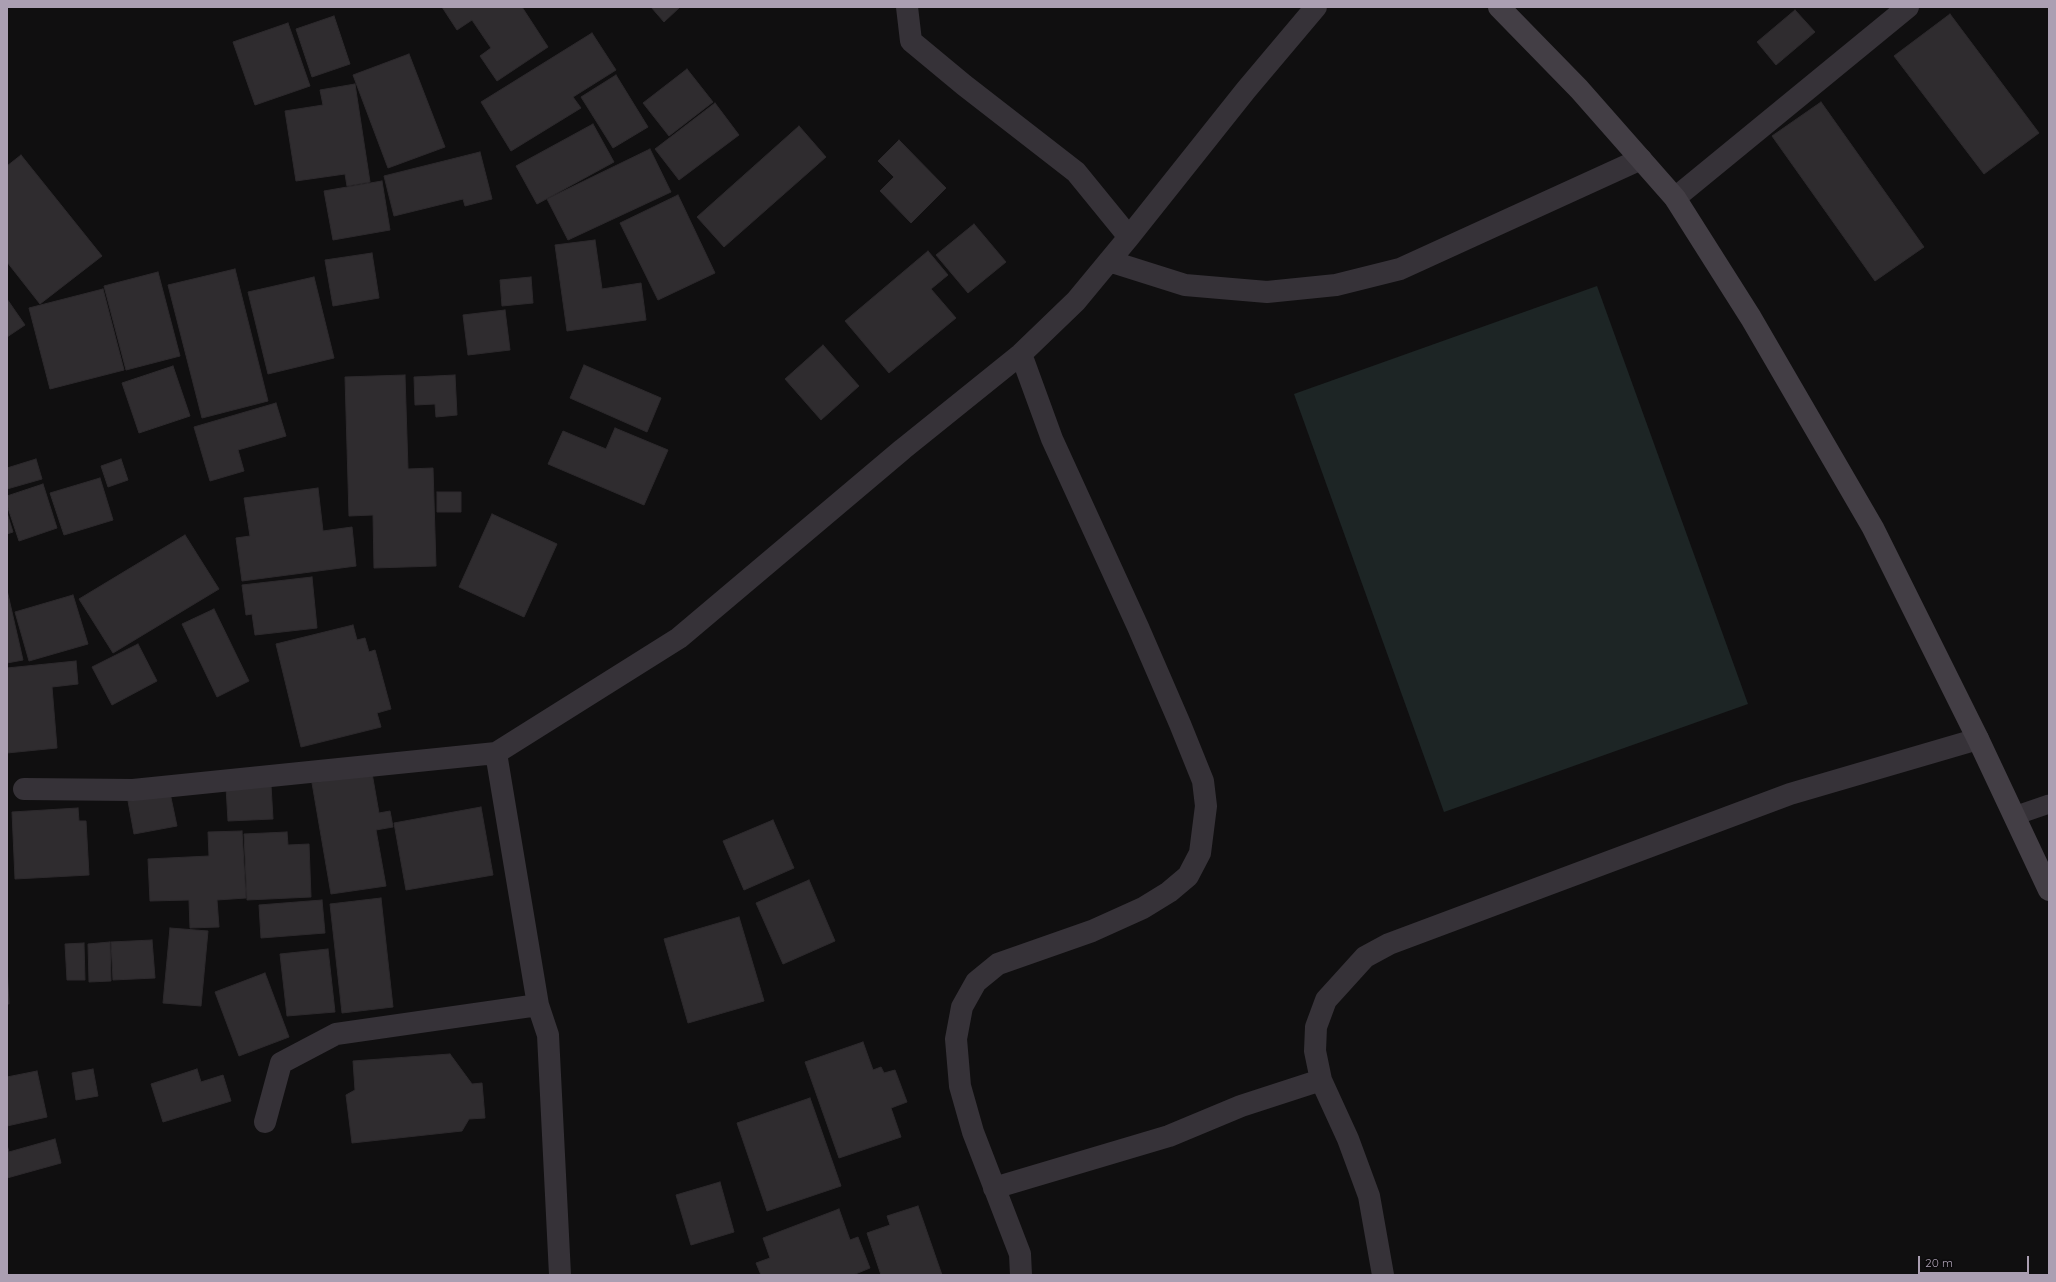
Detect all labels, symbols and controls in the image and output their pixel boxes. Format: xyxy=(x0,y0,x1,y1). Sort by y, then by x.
scale bar xyxy=(1920,1248,2031,1274)
text: 20 m xyxy=(1925,1255,1953,1270)

